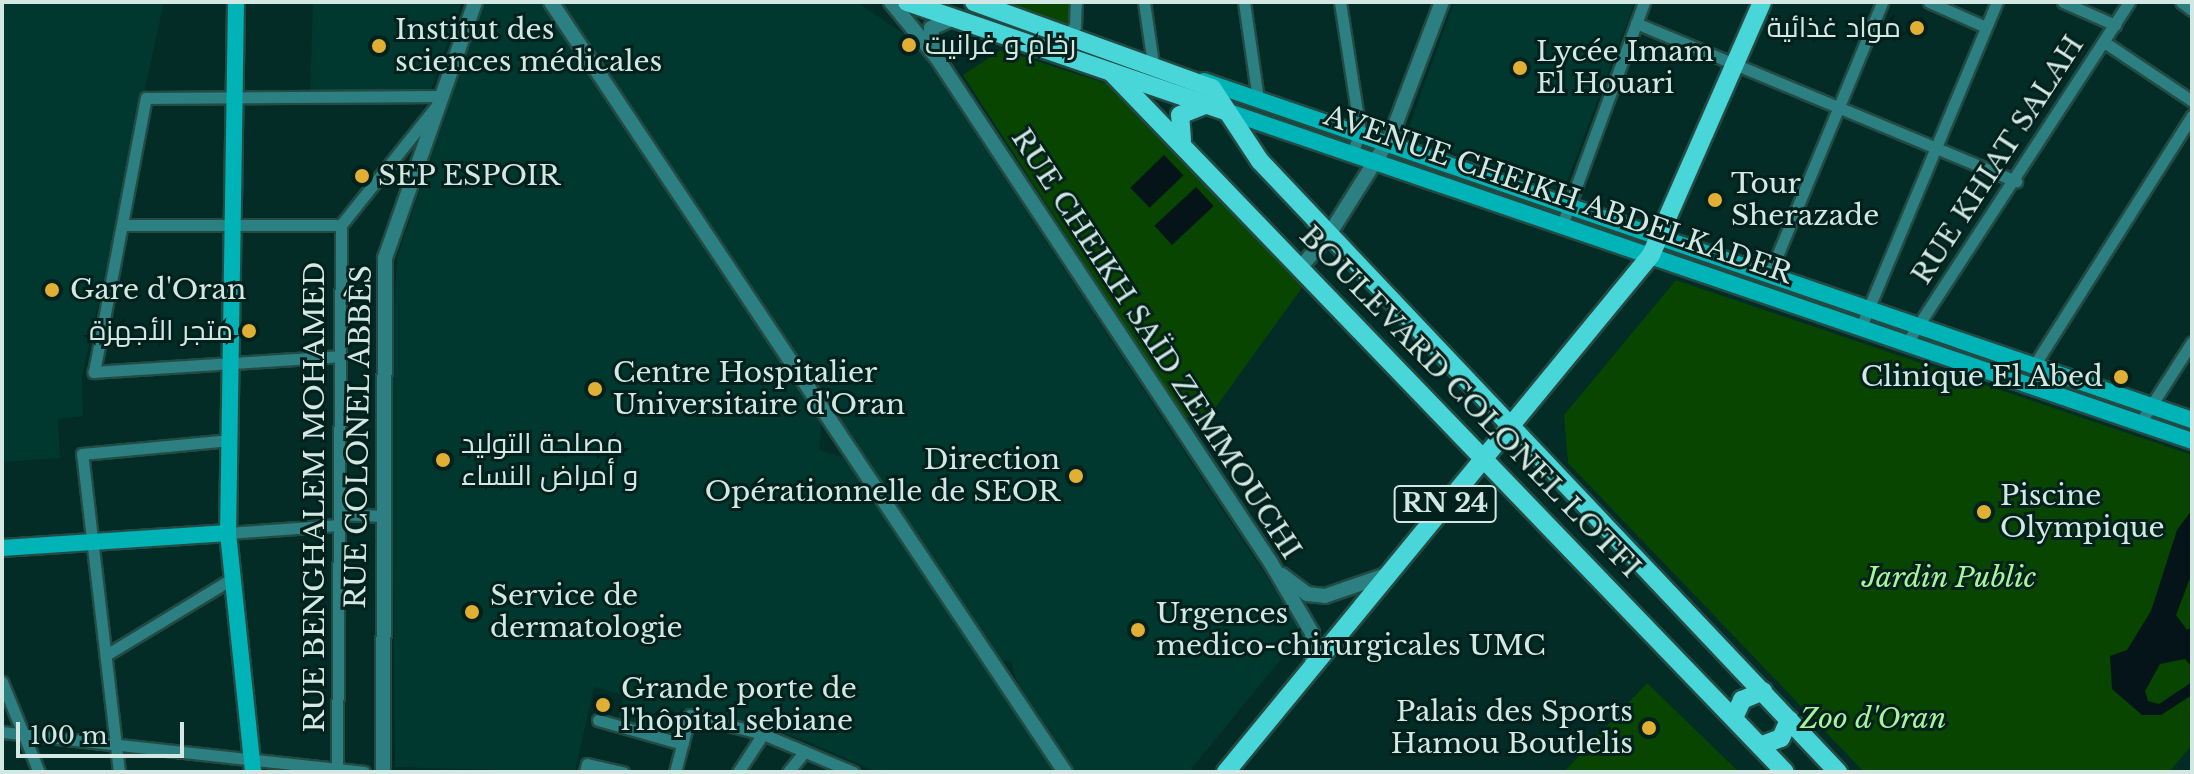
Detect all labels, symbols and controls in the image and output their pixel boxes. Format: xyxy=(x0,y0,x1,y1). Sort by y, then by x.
place label: مواد غذائية xyxy=(1767,11,1901,45)
place label: Institut des sciences médicales xyxy=(395,13,662,79)
marker: مواد غذائية xyxy=(1908,19,1926,37)
place label: رخام و غرانيت xyxy=(925,28,1076,62)
street label: RUE KHIAT SALAH xyxy=(1905,29,2091,291)
place label: Lycée Imam El Houari xyxy=(1536,35,1714,101)
marker: رخام و غرانيت xyxy=(900,36,918,54)
marker: Institut des sciences médicales xyxy=(370,37,388,55)
marker: Lycée Imam El Houari xyxy=(1511,59,1529,77)
street label: AVENUE CHEIKH ABDELKADER xyxy=(1319,99,1797,291)
street label: RUE CHEIKH SAÏD ZEMMOUCHI xyxy=(1004,123,1308,565)
place label: SEP ESPOIR xyxy=(378,159,561,193)
marker: SEP ESPOIR xyxy=(353,167,371,185)
place label: Tour Sherazade xyxy=(1731,167,1879,233)
marker: Tour Sherazade xyxy=(1706,191,1724,209)
street label: BOULEVARD COLONEL LOTFI xyxy=(1292,219,1648,585)
street label: RUE BENGHALEM MOHAMED xyxy=(298,261,332,733)
street label: RUE COLONEL ABBÈS xyxy=(339,264,379,610)
place label: Gare d'Oran xyxy=(70,273,246,307)
marker: Gare d'Oran xyxy=(41,279,63,301)
place label: متجر الأجهزة xyxy=(89,314,233,348)
marker: متجر الأجهزة xyxy=(240,322,258,340)
place label: Centre Hospitalier Universitaire d'Oran xyxy=(613,356,905,422)
place label: Clinique El Abed xyxy=(1860,360,2103,394)
marker: Clinique El Abed xyxy=(2110,366,2132,388)
marker: Centre Hospitalier Universitaire d'Oran xyxy=(584,378,606,400)
place label: مصلحة التوليد و أمراض النساء xyxy=(461,427,638,493)
place label: Direction Opérationnelle de SEOR xyxy=(705,443,1060,509)
marker: مصلحة التوليد و أمراض النساء xyxy=(432,449,454,471)
marker: Direction Opérationnelle de SEOR xyxy=(1067,467,1085,485)
place label: Piscine Olympique xyxy=(2000,479,2165,545)
road number: RN 24 xyxy=(1393,482,1497,526)
marker: Piscine Olympique xyxy=(1975,503,1993,521)
park label: Jardin Public xyxy=(1862,561,2036,595)
place label: Service de dermatologie xyxy=(490,579,683,645)
place label: Urgences medico-chirurgicales UMC xyxy=(1156,597,1546,663)
marker: Service de dermatologie xyxy=(461,601,483,623)
marker: Urgences medico-chirurgicales UMC xyxy=(1127,619,1149,641)
place label: Grande porte de l'hôpital sebiane xyxy=(621,672,857,738)
marker: Grande porte de l'hôpital sebiane xyxy=(592,694,614,716)
place label: Palais des Sports Hamou Boutlelis xyxy=(1391,695,1633,761)
park label: Zoo d'Oran xyxy=(1800,702,1946,736)
scale bar xyxy=(20,706,188,756)
marker: Palais des Sports Hamou Boutlelis xyxy=(1640,719,1658,737)
text: 100 m xyxy=(30,721,108,750)

